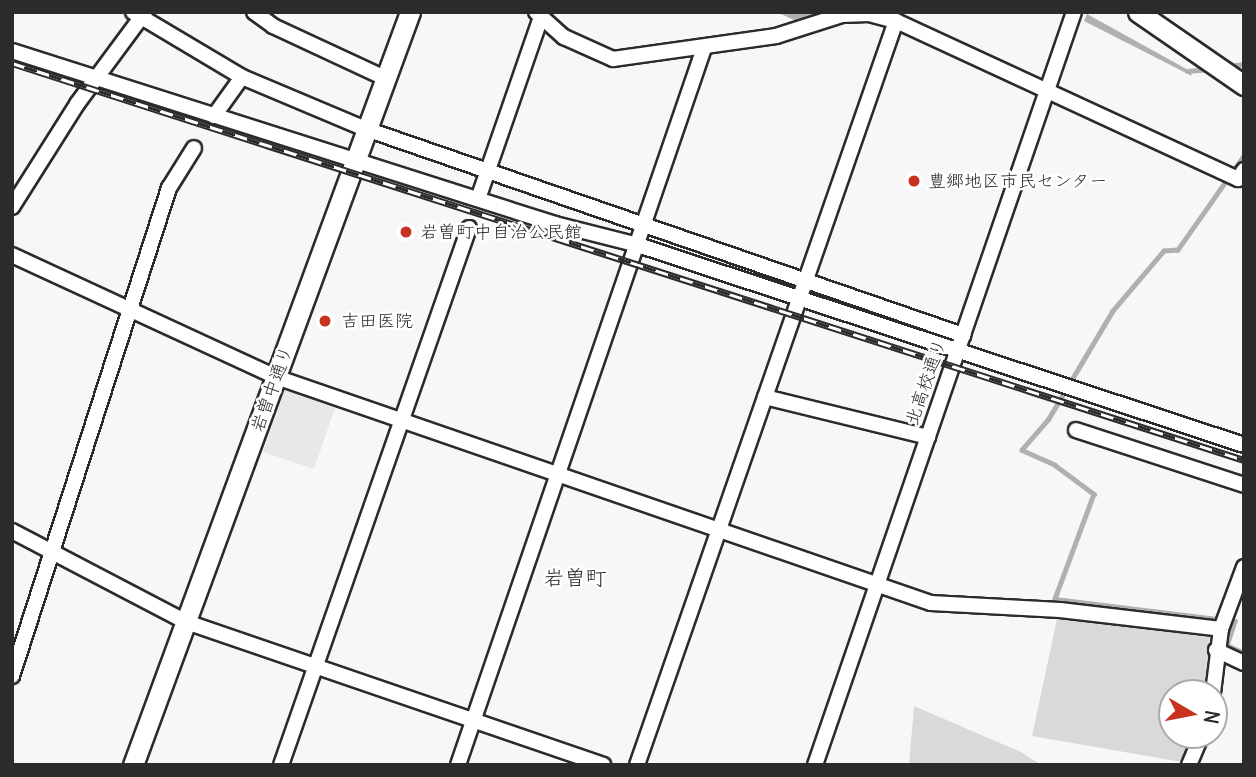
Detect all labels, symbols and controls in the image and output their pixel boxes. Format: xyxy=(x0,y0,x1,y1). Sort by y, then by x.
place label: 豊郷地区市民センター xyxy=(928,170,1108,192)
marker: 豊郷地区市民センター xyxy=(906,173,922,189)
place label: 岩曽町中自治公民館 xyxy=(420,221,582,243)
marker: 岩曽町中自治公民館 xyxy=(398,224,414,240)
place label: 吉田医院 xyxy=(341,310,413,332)
marker: 吉田医院 xyxy=(315,311,335,331)
street label: 北高校通り xyxy=(901,336,951,428)
street label: 岩曽中通り xyxy=(246,343,298,435)
district label: 岩曽町 xyxy=(544,565,606,591)
north arrow xyxy=(1158,679,1228,749)
text: N xyxy=(1199,709,1225,726)

